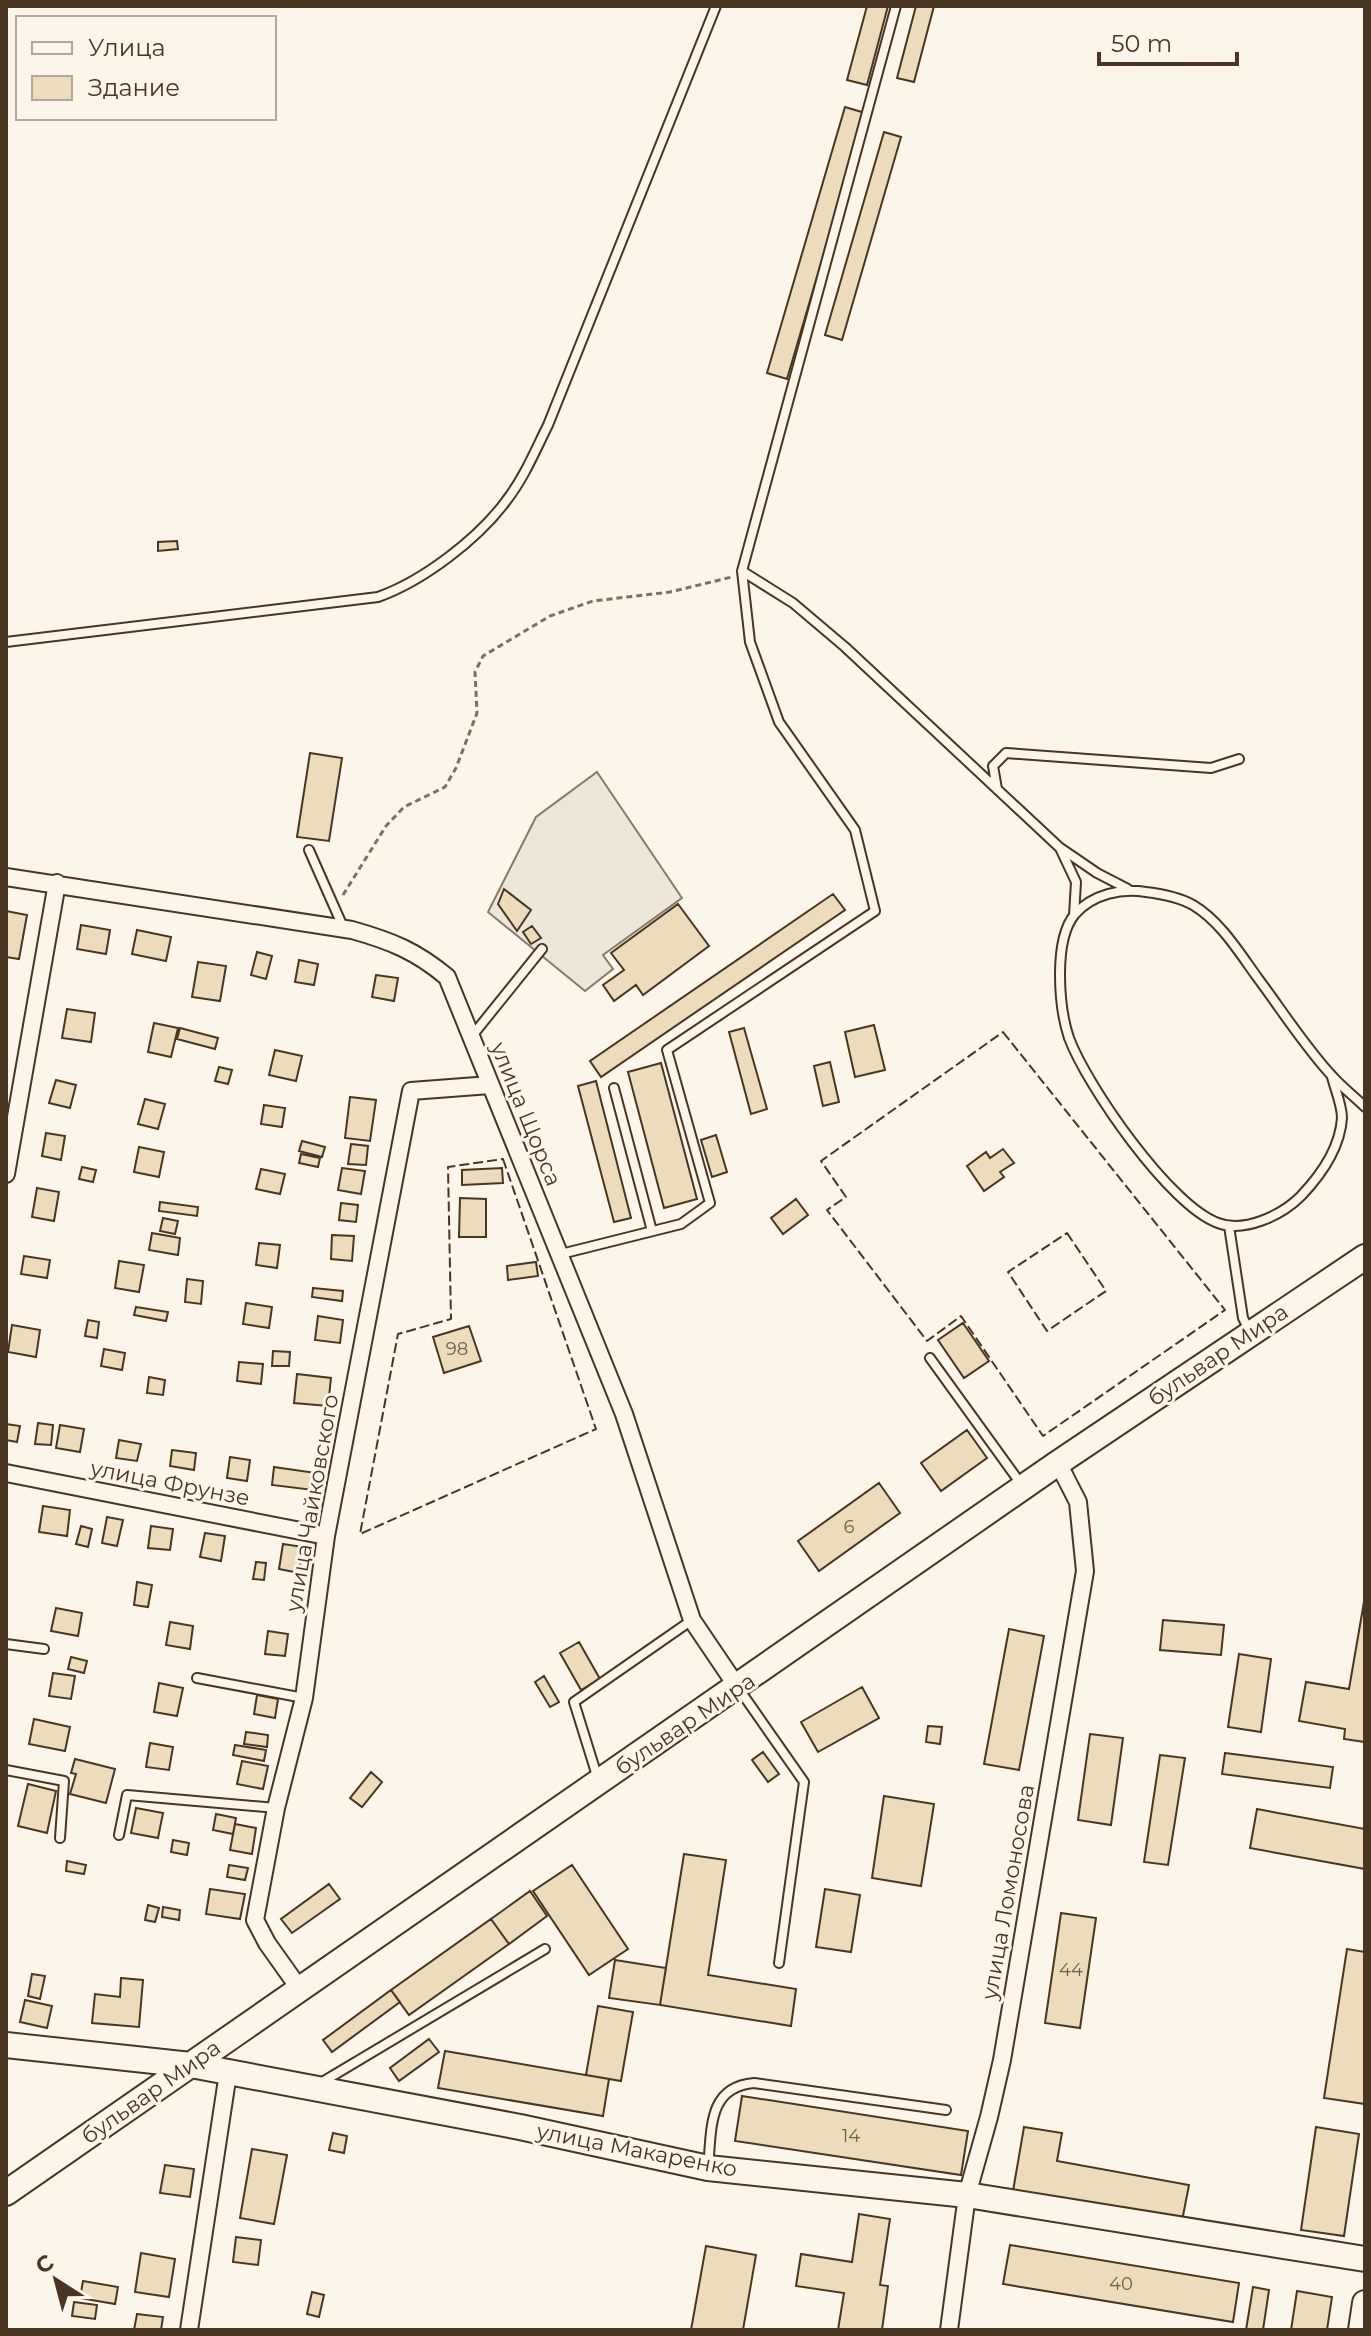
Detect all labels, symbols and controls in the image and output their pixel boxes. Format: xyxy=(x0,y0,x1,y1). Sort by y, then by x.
legend xyxy=(16,16,276,120)
scale bar xyxy=(1099,16,1237,66)
text: 50 m xyxy=(1111,29,1172,58)
text: Улица xyxy=(88,33,166,62)
text: Здание xyxy=(88,73,180,102)
street label: улица Щорса xyxy=(484,1037,567,1190)
street label: бульвар Мира xyxy=(1143,1298,1293,1412)
house number: 98 xyxy=(446,1338,468,1360)
street label: улица Чайковского xyxy=(279,1392,344,1615)
street label: улица Фрунзе xyxy=(87,1454,252,1512)
house number: 6 xyxy=(844,1516,855,1538)
street label: бульвар Мира xyxy=(610,1667,760,1781)
street label: улица Ломоносова xyxy=(976,1782,1040,2003)
house number: 44 xyxy=(1059,1959,1083,1981)
street label: бульвар Мира xyxy=(76,2034,226,2150)
street label: улица Макаренко xyxy=(533,2117,740,2183)
house number: 14 xyxy=(842,2125,860,2147)
north arrow xyxy=(16,2240,96,2320)
text: С xyxy=(30,2249,59,2280)
house number: 40 xyxy=(1109,2273,1133,2295)

